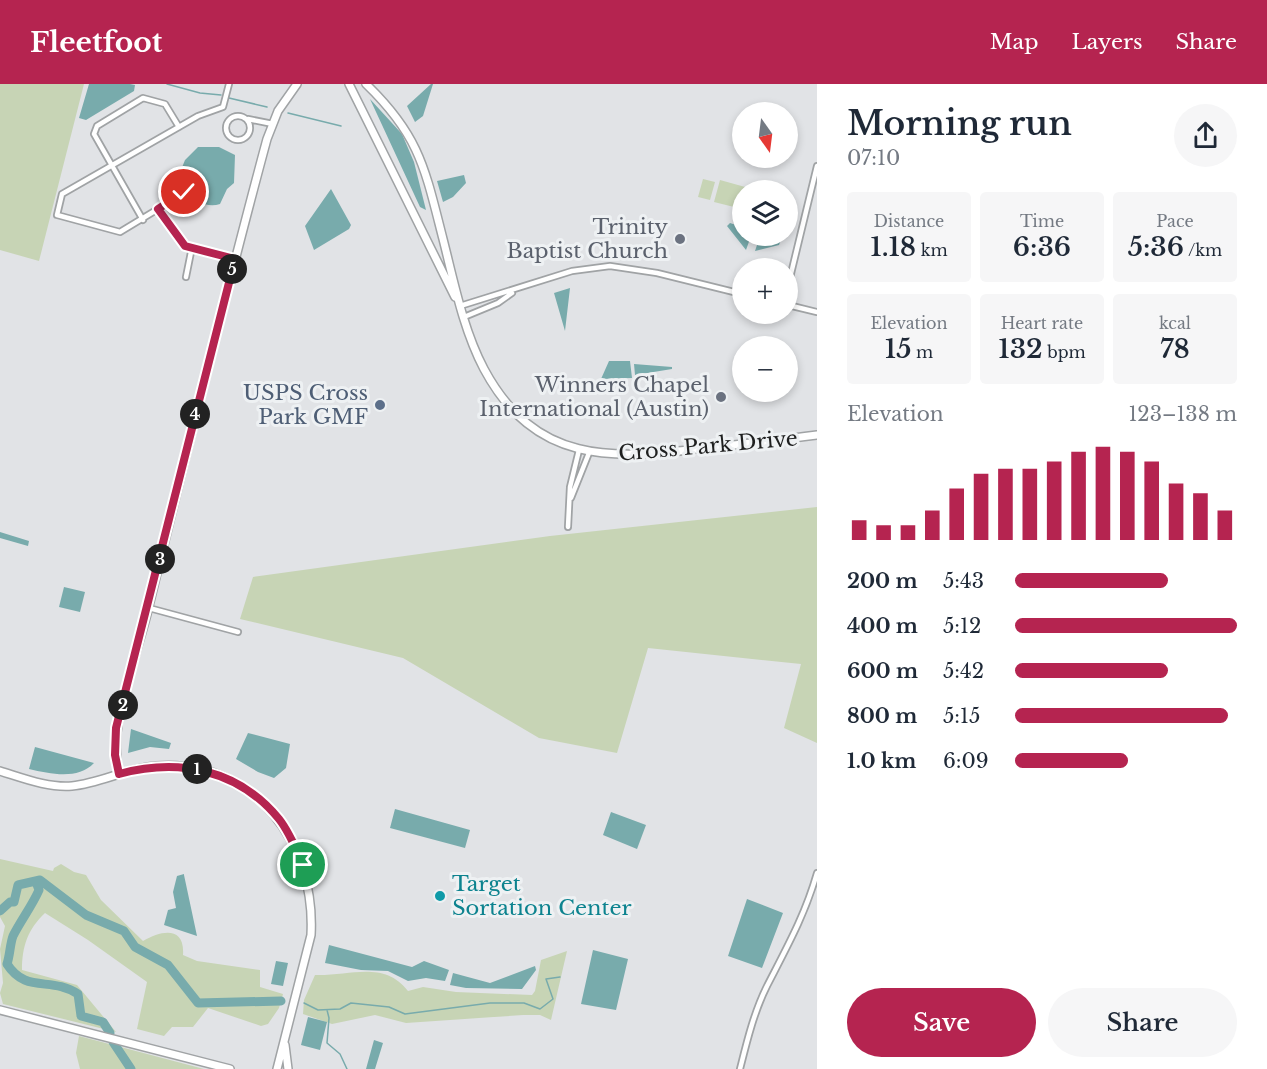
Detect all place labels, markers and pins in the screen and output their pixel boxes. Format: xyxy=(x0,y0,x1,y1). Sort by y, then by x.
pin xyxy=(158,166,209,217)
place label: Trinity Baptist Church xyxy=(507,214,669,264)
marker: Trinity Baptist Church xyxy=(673,232,687,246)
pin: 5 xyxy=(217,254,247,284)
place label: Winners Chapel International (Austin) xyxy=(479,372,709,422)
place label: USPS Cross Park GMF xyxy=(243,380,368,430)
marker: Winners Chapel International (Austin) xyxy=(714,390,728,404)
marker: USPS Cross Park GMF xyxy=(373,398,387,412)
pin: 4 xyxy=(180,399,210,429)
pin: 3 xyxy=(145,544,175,574)
pin: 2 xyxy=(108,690,138,720)
pin: 1 xyxy=(182,754,212,784)
pin xyxy=(277,839,328,890)
place label: Target Sortation Center xyxy=(452,871,632,921)
marker: Target Sortation Center xyxy=(433,889,447,903)

